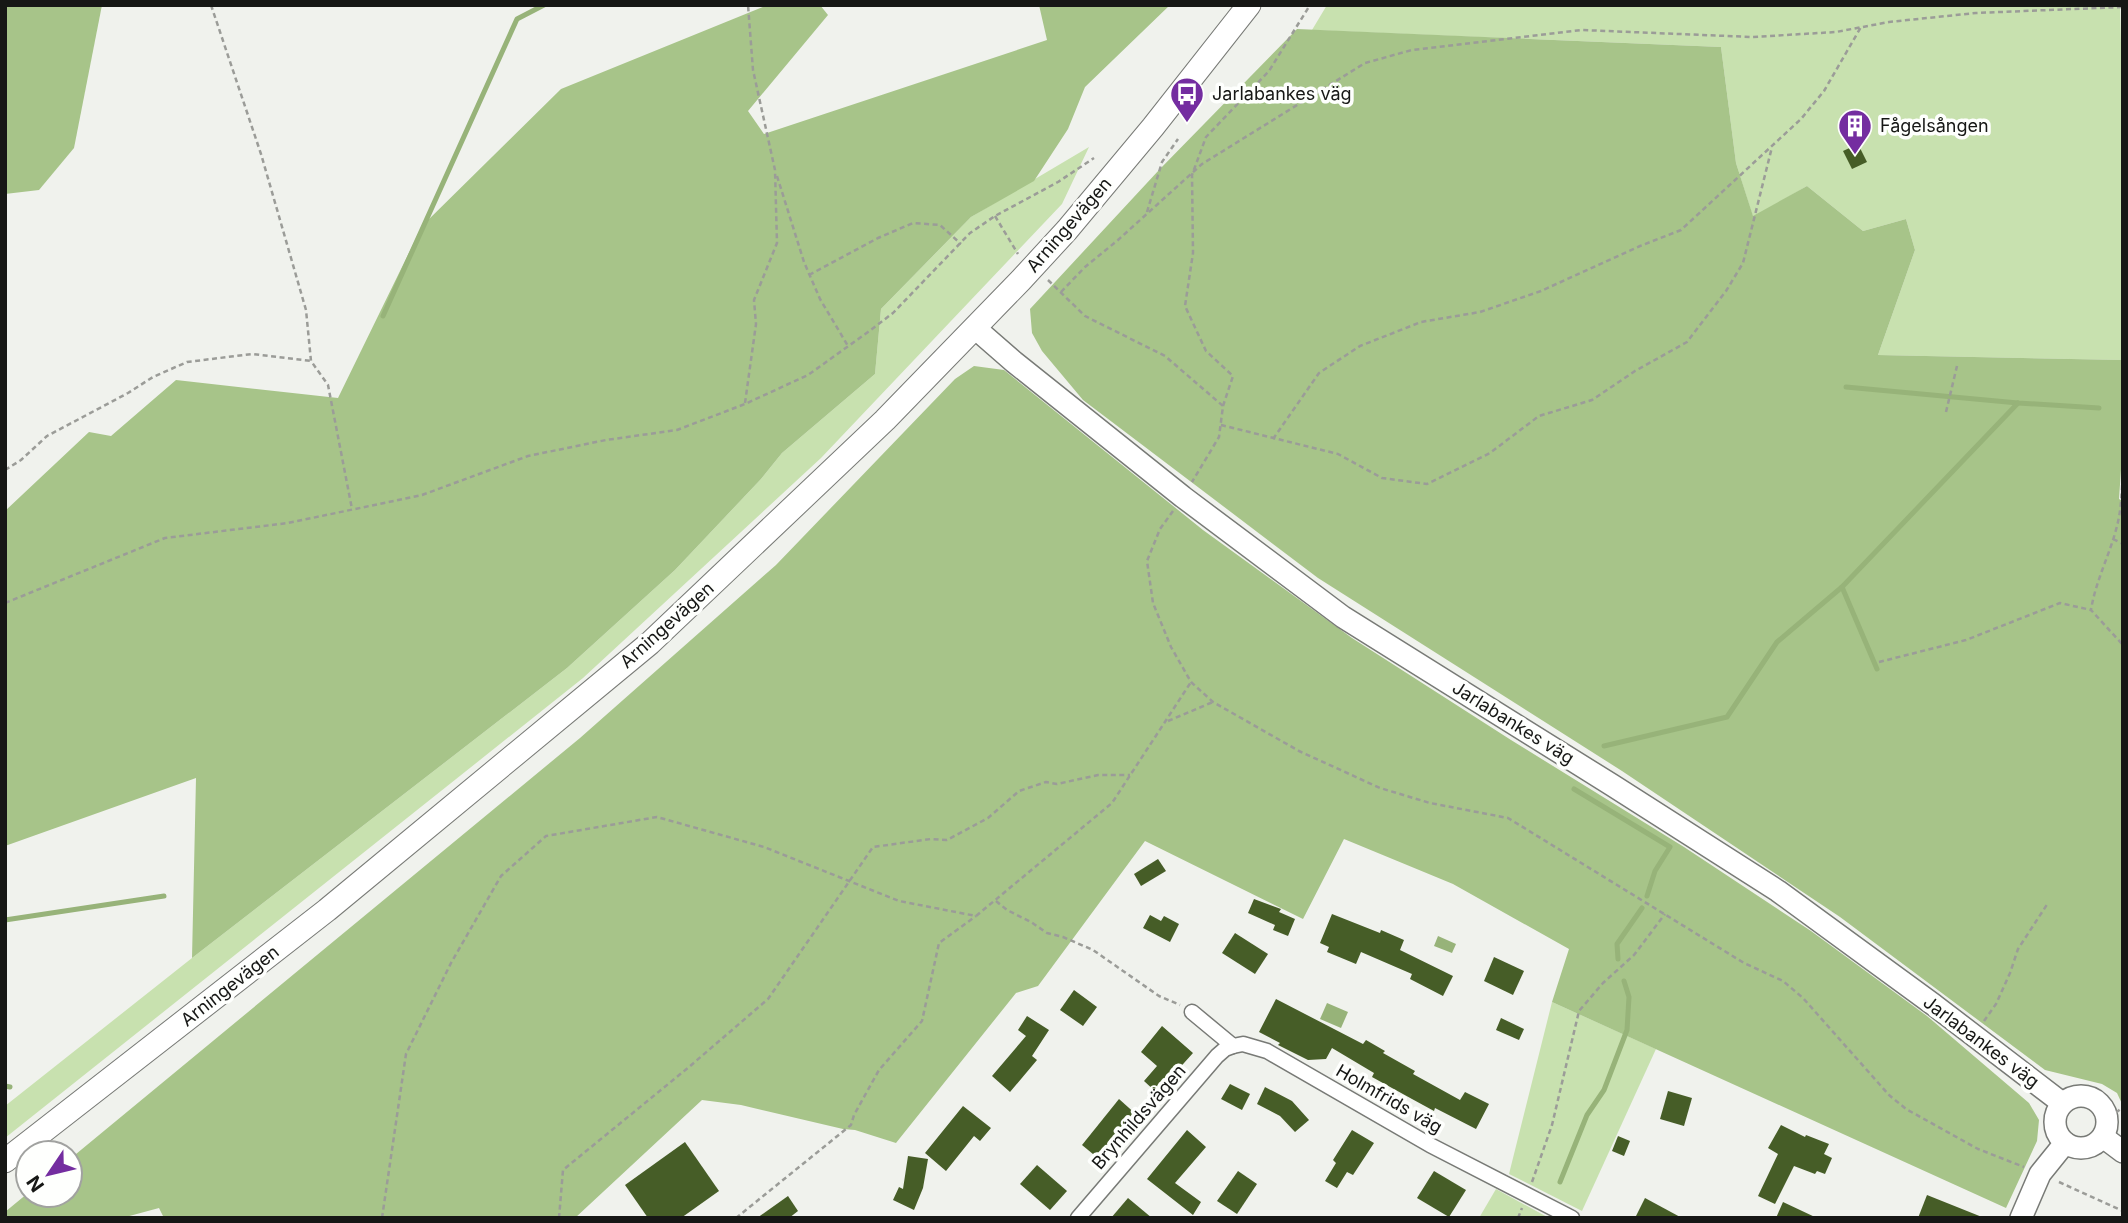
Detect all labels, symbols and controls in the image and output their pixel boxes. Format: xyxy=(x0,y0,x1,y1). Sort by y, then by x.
bus stop icon: Jarlabankes väg xyxy=(1168,75,1206,124)
place label: Jarlabankes väg xyxy=(1212,83,1352,104)
building icon: Fågelsången xyxy=(1836,107,1874,156)
place label: Fågelsången xyxy=(1880,115,1989,136)
street label: Arningevägen xyxy=(1022,173,1115,276)
street label: Arningevägen xyxy=(616,577,718,672)
street label: Jarlabankes väg xyxy=(1449,677,1578,768)
street label: Arningevägen xyxy=(177,941,283,1030)
street label: Jarlabankes väg xyxy=(1919,991,2043,1092)
street label: Brynhildsvägen xyxy=(1087,1060,1190,1173)
street label: Holmfrids väg xyxy=(1332,1060,1446,1137)
north arrow xyxy=(14,1139,84,1209)
text: N xyxy=(22,1171,49,1196)

